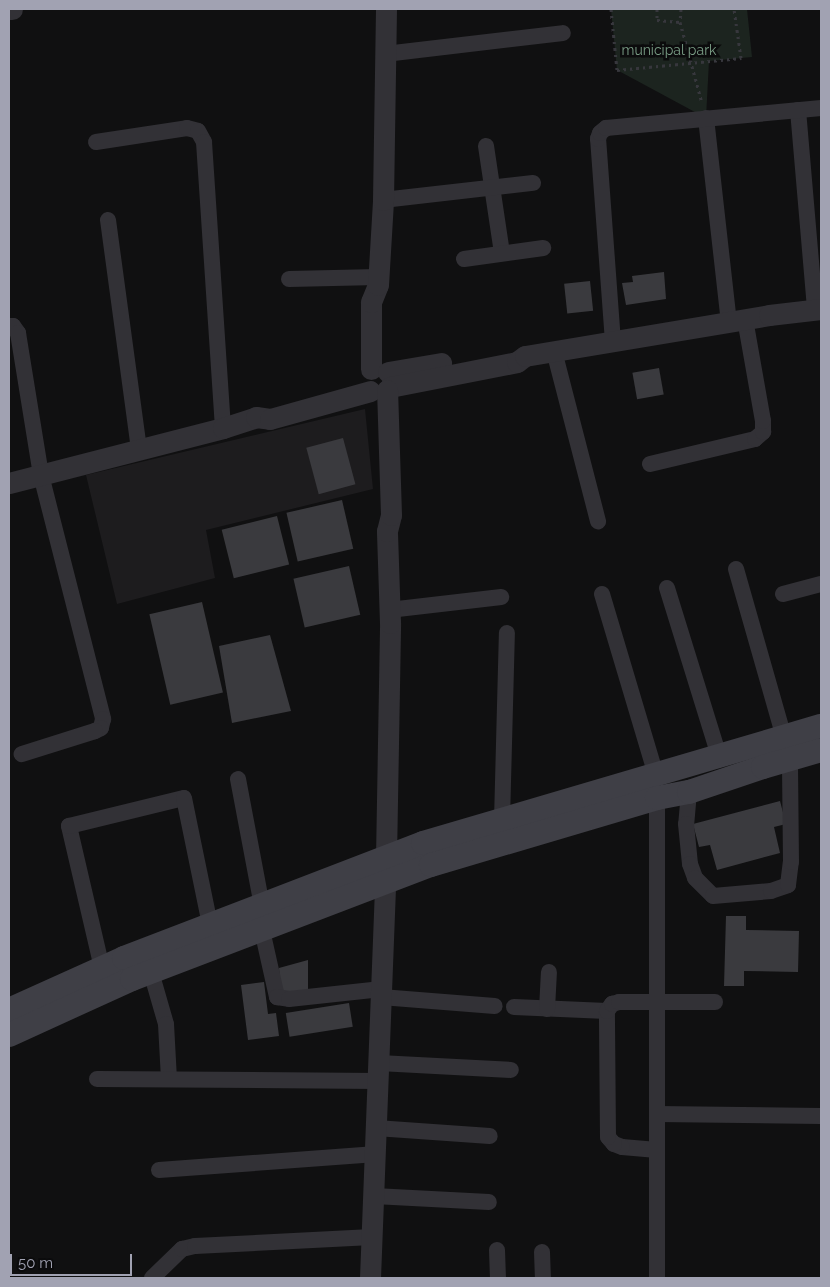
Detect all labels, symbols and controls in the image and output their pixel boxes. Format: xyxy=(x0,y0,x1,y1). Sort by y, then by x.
park label: municipal park xyxy=(621,42,717,58)
scale bar xyxy=(12,1244,135,1276)
text: 50 m xyxy=(18,1254,53,1272)

